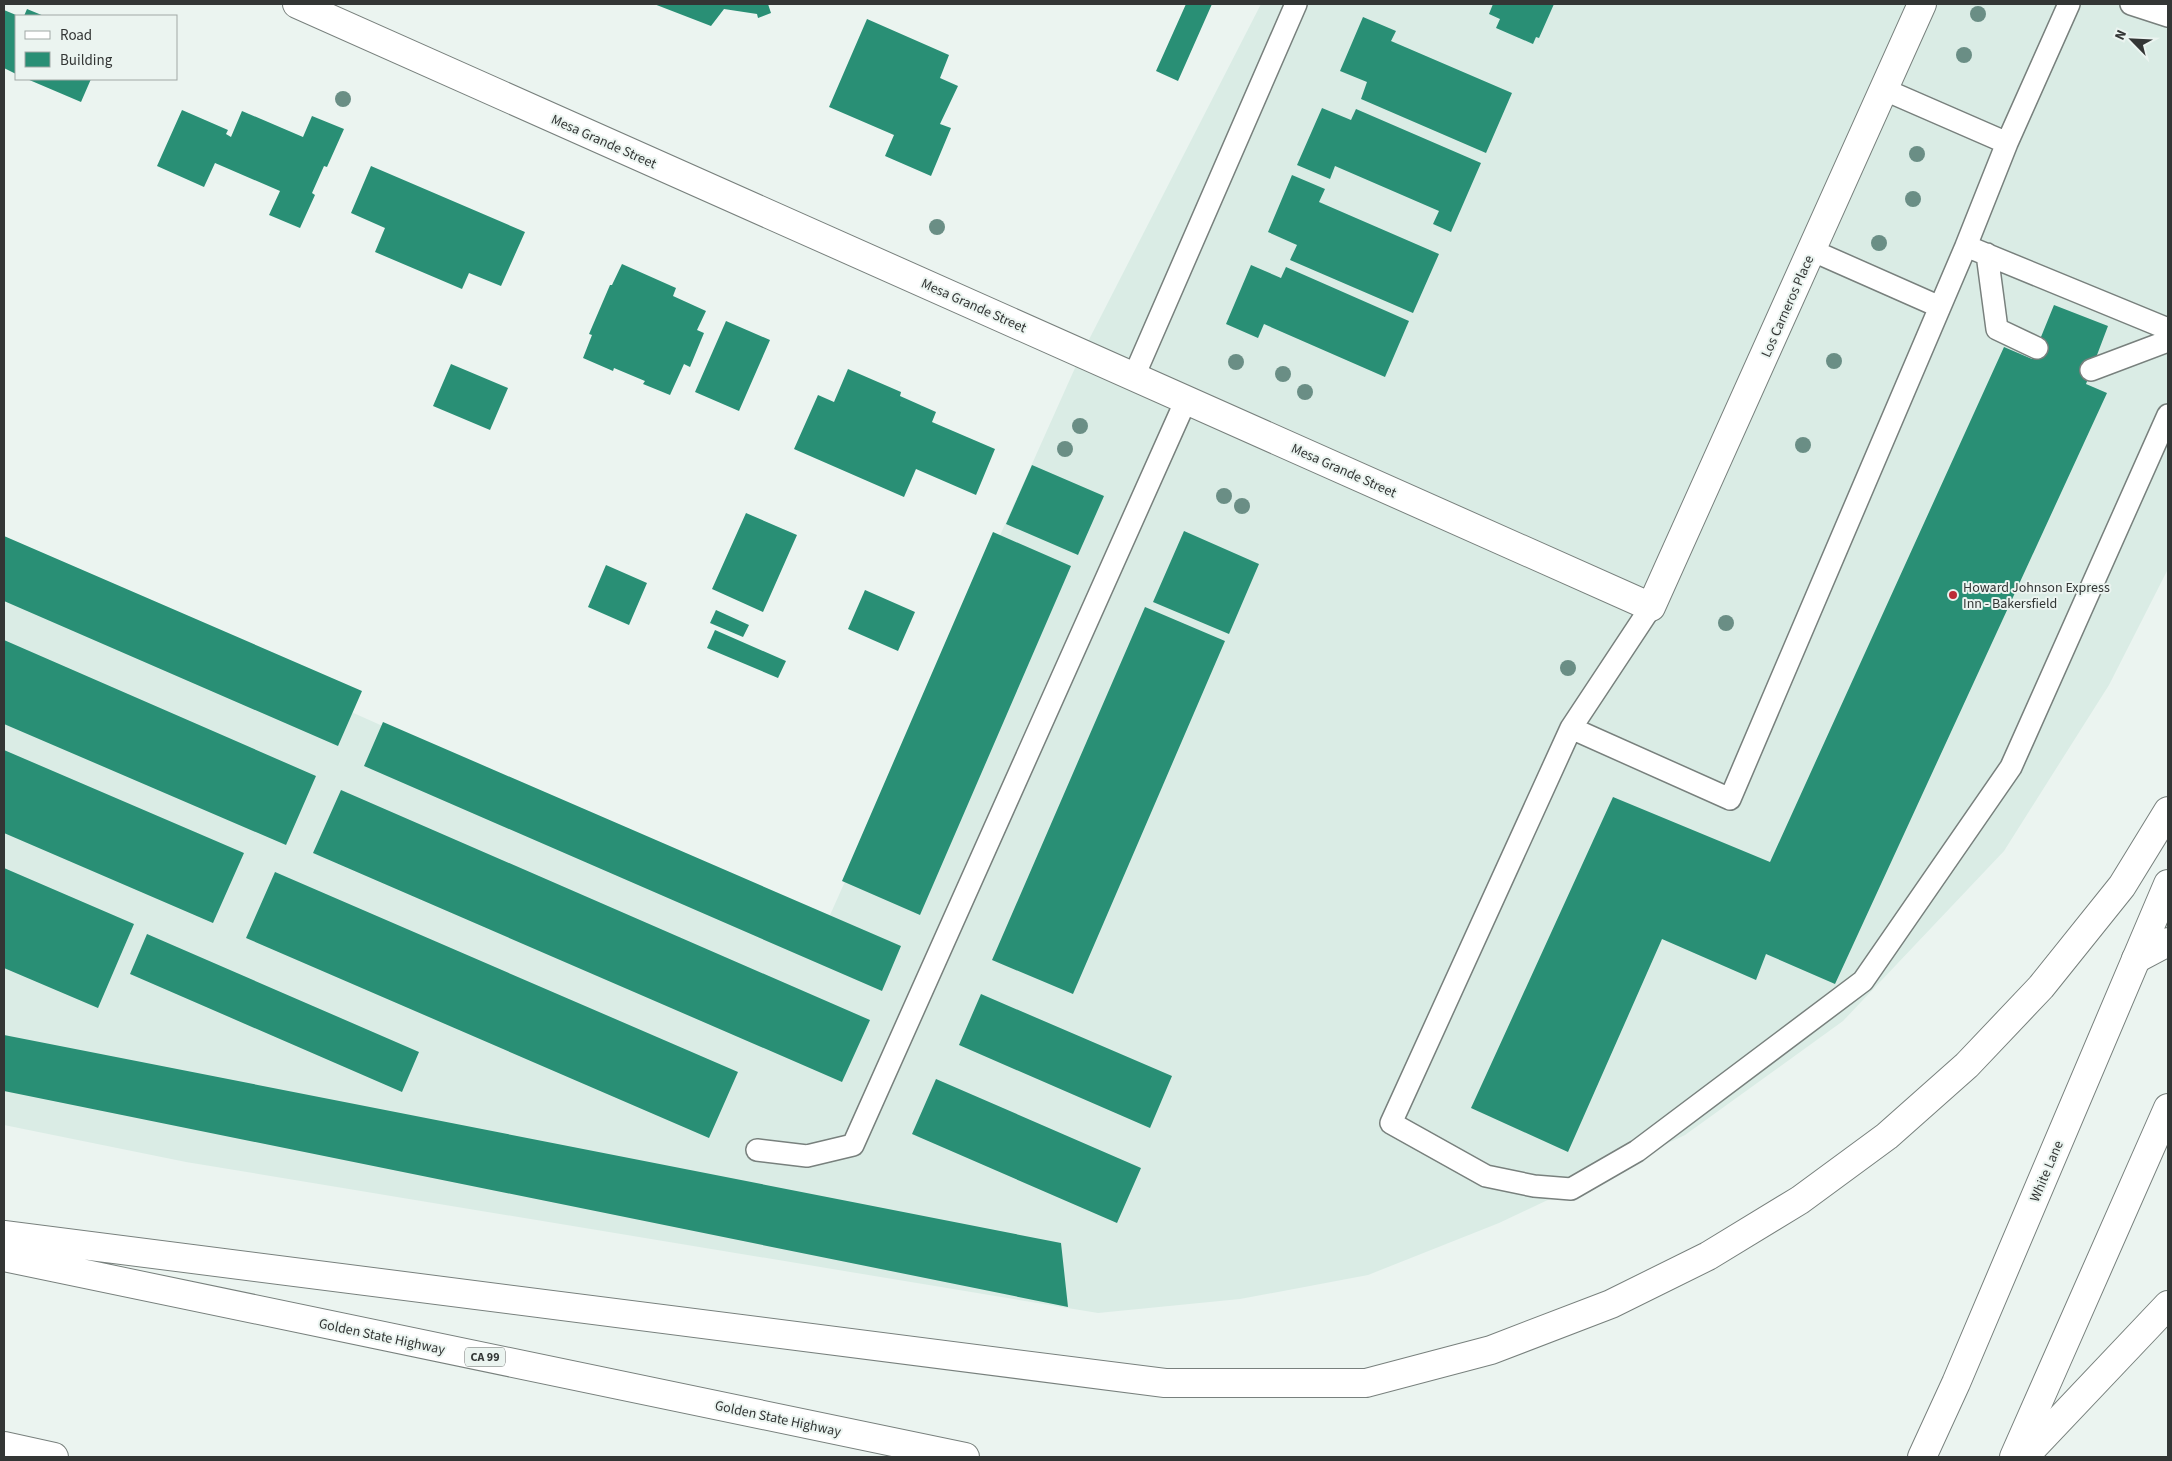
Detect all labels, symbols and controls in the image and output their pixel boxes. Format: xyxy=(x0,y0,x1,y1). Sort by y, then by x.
legend xyxy=(15,15,178,80)
north arrow xyxy=(2107,15,2157,65)
text: Road xyxy=(60,25,92,46)
text: N xyxy=(2110,27,2132,43)
text: Building xyxy=(60,50,113,71)
street label: Mesa Grande Street xyxy=(548,110,660,174)
street label: Los Carneros Place xyxy=(1756,252,1819,361)
street label: Mesa Grande Street xyxy=(918,274,1030,338)
street label: Mesa Grande Street xyxy=(1288,439,1400,503)
place label: Howard Johnson Express Inn - Bakersfield xyxy=(1963,578,2110,614)
marker: Howard Johnson Express Inn - Bakersfield xyxy=(1947,589,1959,601)
street label: White Lane xyxy=(2025,1138,2069,1205)
street label: Golden State Highway xyxy=(317,1314,447,1360)
road number: CA 99 xyxy=(465,1348,505,1366)
street label: Golden State Highway xyxy=(713,1396,843,1442)

